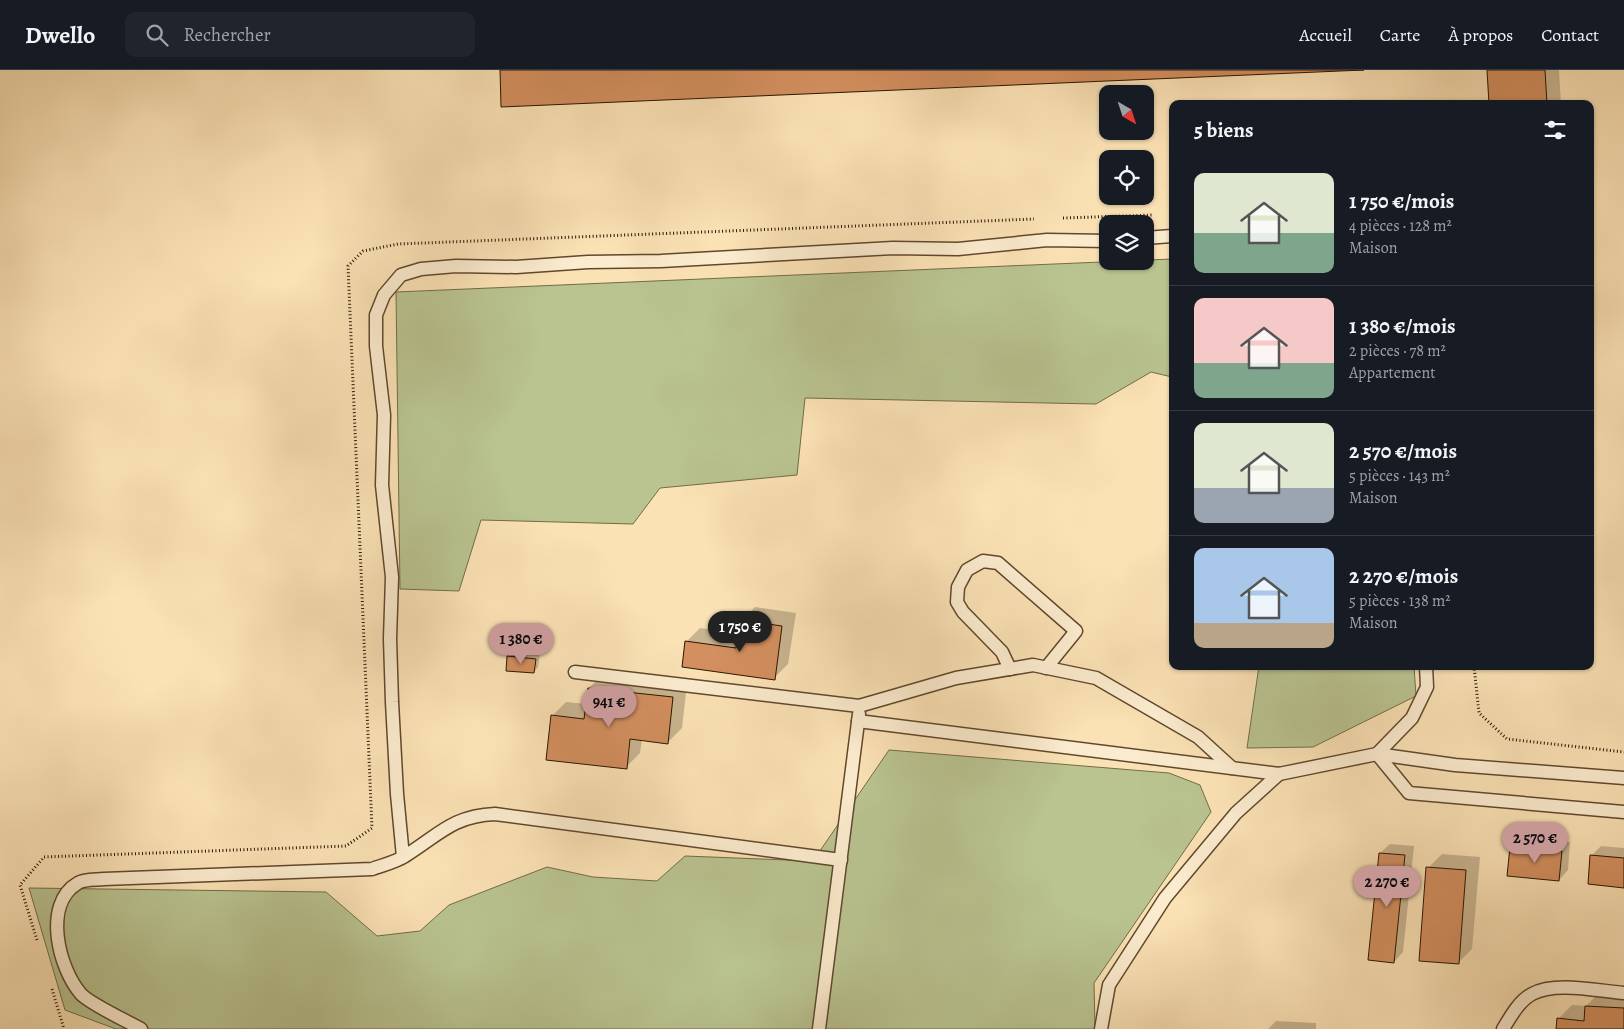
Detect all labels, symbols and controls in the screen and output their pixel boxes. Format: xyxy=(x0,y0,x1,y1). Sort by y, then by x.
search box xyxy=(125,12,475,57)
text: Dwello xyxy=(25,19,95,51)
icon: search xyxy=(143,21,171,49)
text: Rechercher xyxy=(183,22,271,48)
text: Accueil xyxy=(1299,23,1352,47)
text: Carte xyxy=(1380,23,1420,47)
text: À propos xyxy=(1448,23,1513,47)
text: Contact xyxy=(1541,23,1599,47)
north arrow xyxy=(1099,85,1154,140)
map controls xyxy=(1099,85,1154,270)
text: 5 biens xyxy=(1194,116,1254,144)
icon: filters xyxy=(1541,116,1569,144)
button: locate xyxy=(1099,150,1154,205)
text: 1 750 €/mois xyxy=(1349,187,1454,215)
icon: home xyxy=(1234,193,1294,253)
button: layers xyxy=(1099,215,1154,270)
text: 4 pièces · 128 m² xyxy=(1349,215,1452,237)
text: Maison xyxy=(1349,237,1398,259)
text: 1 380 €/mois xyxy=(1349,312,1456,340)
icon: home xyxy=(1234,318,1294,378)
text: 2 pièces · 78 m² xyxy=(1349,340,1446,362)
text: Appartement xyxy=(1349,362,1435,384)
text: 2 570 €/mois xyxy=(1349,437,1457,465)
icon: home xyxy=(1234,443,1294,503)
text: 5 pièces · 143 m² xyxy=(1349,465,1450,487)
text: Maison xyxy=(1349,487,1398,509)
text: 2 270 €/mois xyxy=(1349,562,1458,590)
icon: home xyxy=(1234,568,1294,628)
text: 5 pièces · 138 m² xyxy=(1349,590,1450,612)
pin: 1 750 € xyxy=(694,610,786,653)
text: Maison xyxy=(1349,612,1398,634)
text: 1 750 € xyxy=(719,616,761,638)
pin: 1 380 € xyxy=(475,622,567,665)
text: 1 380 € xyxy=(499,628,543,650)
pin: 941 € xyxy=(574,686,644,728)
text: 941 € xyxy=(593,691,625,713)
pin: 2 570 € xyxy=(1489,822,1581,864)
text: 2 570 € xyxy=(1513,827,1557,849)
pin: 2 270 € xyxy=(1341,866,1433,908)
text: 2 270 € xyxy=(1364,871,1410,893)

